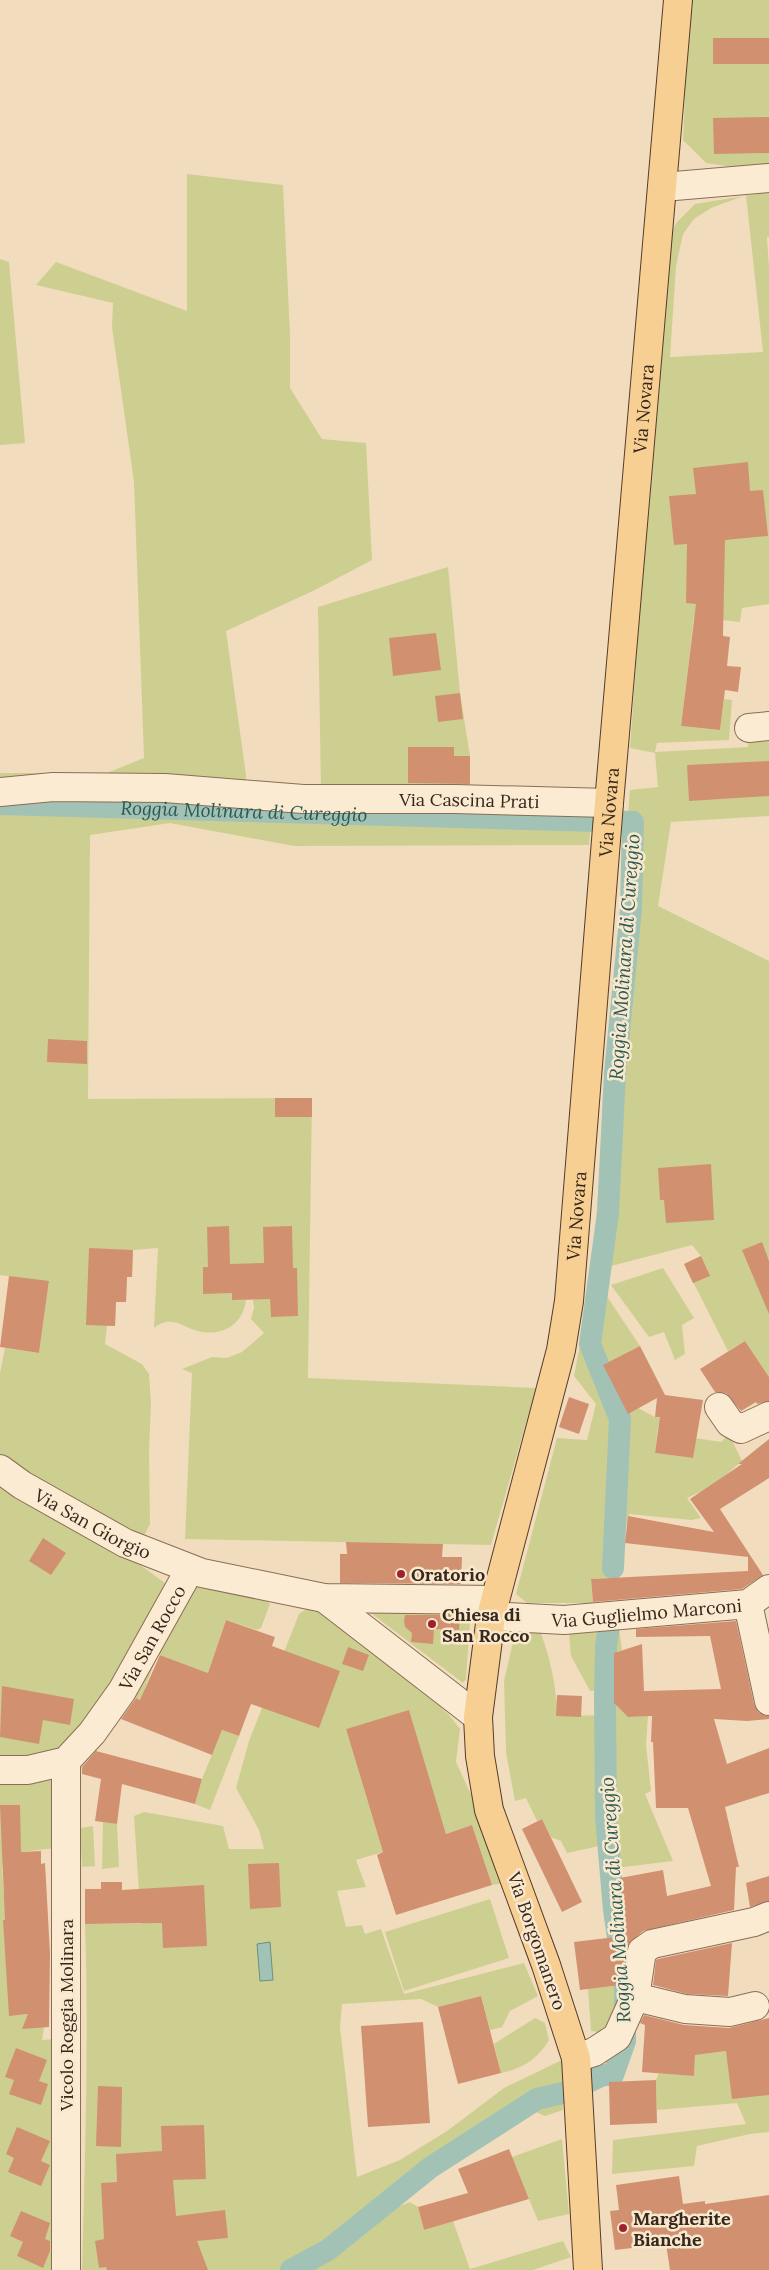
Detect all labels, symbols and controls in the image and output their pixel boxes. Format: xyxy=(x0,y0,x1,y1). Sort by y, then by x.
street label: Via Novara xyxy=(628,363,658,455)
street label: Via Novara xyxy=(593,766,624,859)
street label: Via Cascina Prati xyxy=(398,787,540,813)
water label: Roggia Molinara di Cureggio xyxy=(120,795,368,826)
water label: Roggia Molinara di Cureggio xyxy=(603,833,645,1081)
street label: Via Novara xyxy=(561,1170,591,1262)
street label: Via San Giorgio xyxy=(30,1483,154,1564)
place label: Oratorio xyxy=(411,1563,485,1586)
marker: Oratorio xyxy=(395,1568,407,1580)
street label: Via San Rocco xyxy=(113,1581,190,1695)
street label: Via Guglielmo Marconi xyxy=(550,1593,743,1632)
place label: Chiesa di San Rocco xyxy=(442,1603,530,1647)
marker: Chiesa di San Rocco xyxy=(426,1618,438,1630)
water label: Roggia Molinara di Cureggio xyxy=(594,1776,636,2024)
street label: Via Borgomanero xyxy=(502,1868,571,2013)
street label: Vicolo Roggia Molinara xyxy=(55,1919,78,2112)
place label: Margherite Bianche xyxy=(633,2207,731,2251)
marker: Margherite Bianche xyxy=(617,2222,629,2234)

